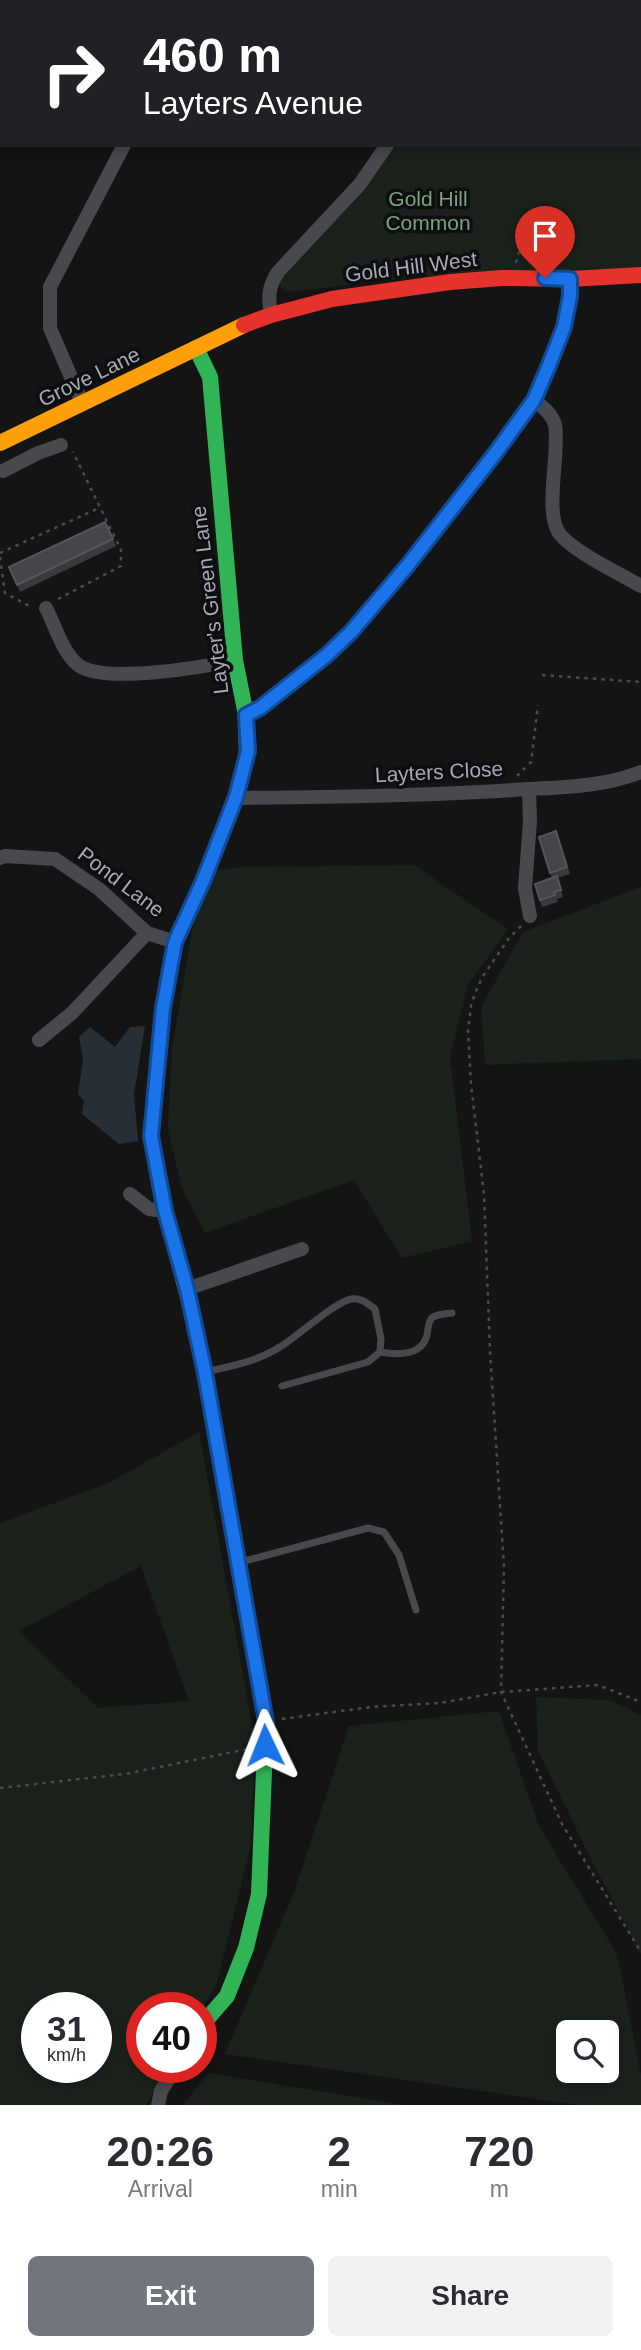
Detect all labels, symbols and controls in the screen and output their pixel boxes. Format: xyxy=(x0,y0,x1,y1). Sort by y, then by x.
icon: right xyxy=(28,28,119,119)
text: 460 m xyxy=(143,28,282,82)
text: Layters Avenue xyxy=(143,85,363,121)
park label: Gold Hill Common xyxy=(385,187,471,234)
pin xyxy=(515,206,575,278)
icon: arrive xyxy=(526,217,564,255)
street label: Gold Hill West xyxy=(344,247,478,286)
street label: Grove Lane xyxy=(34,342,143,411)
street label: Layter's Green Lane xyxy=(187,505,232,696)
street label: Layters Close xyxy=(374,757,504,786)
street label: Pond Lane xyxy=(74,842,169,921)
position arrow xyxy=(228,1708,302,1782)
speed limit sign: 40 xyxy=(126,1992,217,2083)
text: 31 xyxy=(47,2009,86,2048)
map controls xyxy=(556,2020,619,2083)
button: search xyxy=(556,2020,619,2083)
text: km/h xyxy=(47,2045,86,2065)
text: 20:26 xyxy=(107,2128,214,2175)
text: 2 xyxy=(327,2128,351,2175)
text: 720 xyxy=(464,2128,534,2175)
text: Arrival xyxy=(128,2176,193,2202)
text: min xyxy=(321,2176,358,2202)
text: m xyxy=(490,2176,509,2202)
button: Exit xyxy=(28,2256,314,2336)
button: Share xyxy=(328,2256,613,2336)

